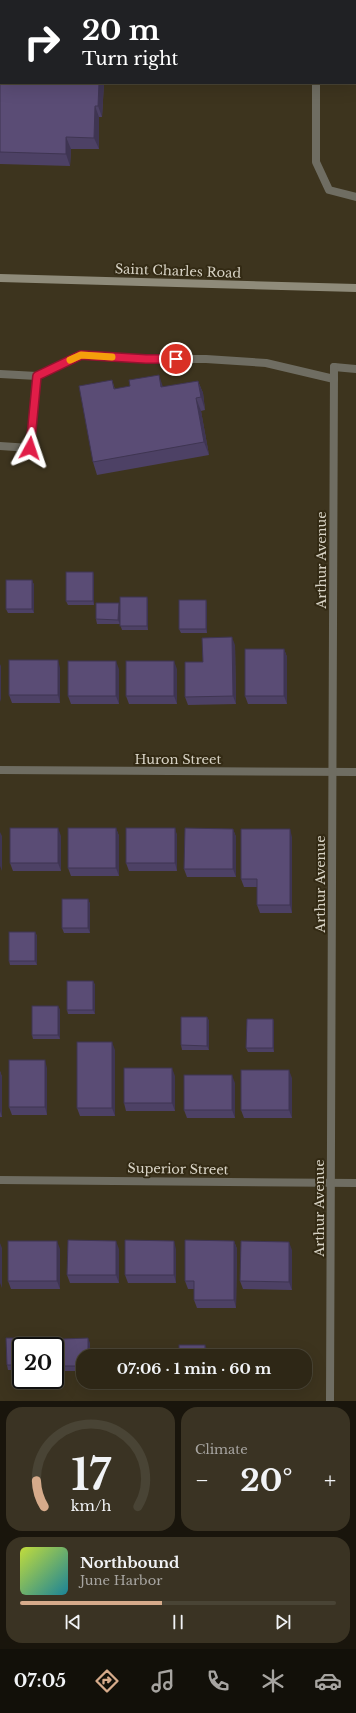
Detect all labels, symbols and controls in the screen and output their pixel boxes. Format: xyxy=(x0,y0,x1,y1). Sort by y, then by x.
text: 20 m xyxy=(82,13,160,48)
icon: right xyxy=(16,16,68,68)
text: Turn right xyxy=(82,48,178,70)
street label: Saint Charles Road xyxy=(115,260,242,282)
pin xyxy=(159,342,193,376)
icon: arrive xyxy=(165,348,187,370)
position arrow xyxy=(9,427,51,469)
street label: Arthur Avenue xyxy=(313,511,330,610)
street label: Huron Street xyxy=(135,751,221,768)
street label: Arthur Avenue xyxy=(312,835,329,934)
street label: Arthur Avenue xyxy=(311,1159,328,1258)
street label: Superior Street xyxy=(127,1160,229,1178)
speed limit sign: 20 xyxy=(12,1337,64,1389)
text: 07:06 · 1 min · 60 m xyxy=(117,1359,271,1378)
text: Climate xyxy=(195,1441,248,1458)
text: 17 xyxy=(71,1450,111,1501)
text: 20° xyxy=(240,1462,293,1499)
text: − xyxy=(195,1467,209,1494)
text: + xyxy=(324,1467,336,1494)
text: km/h xyxy=(70,1497,111,1515)
text: Northbound xyxy=(80,1553,179,1572)
text: June Harbor xyxy=(80,1572,162,1589)
icon: previous xyxy=(62,1611,84,1633)
icon: pause xyxy=(167,1611,189,1633)
icon: next xyxy=(272,1611,294,1633)
icon: directions xyxy=(93,1667,121,1695)
icon: music xyxy=(149,1667,177,1695)
icon: phone xyxy=(204,1667,232,1695)
icon: climate xyxy=(259,1667,287,1695)
icon: car xyxy=(314,1667,342,1695)
text: 07:05 xyxy=(14,1670,66,1692)

